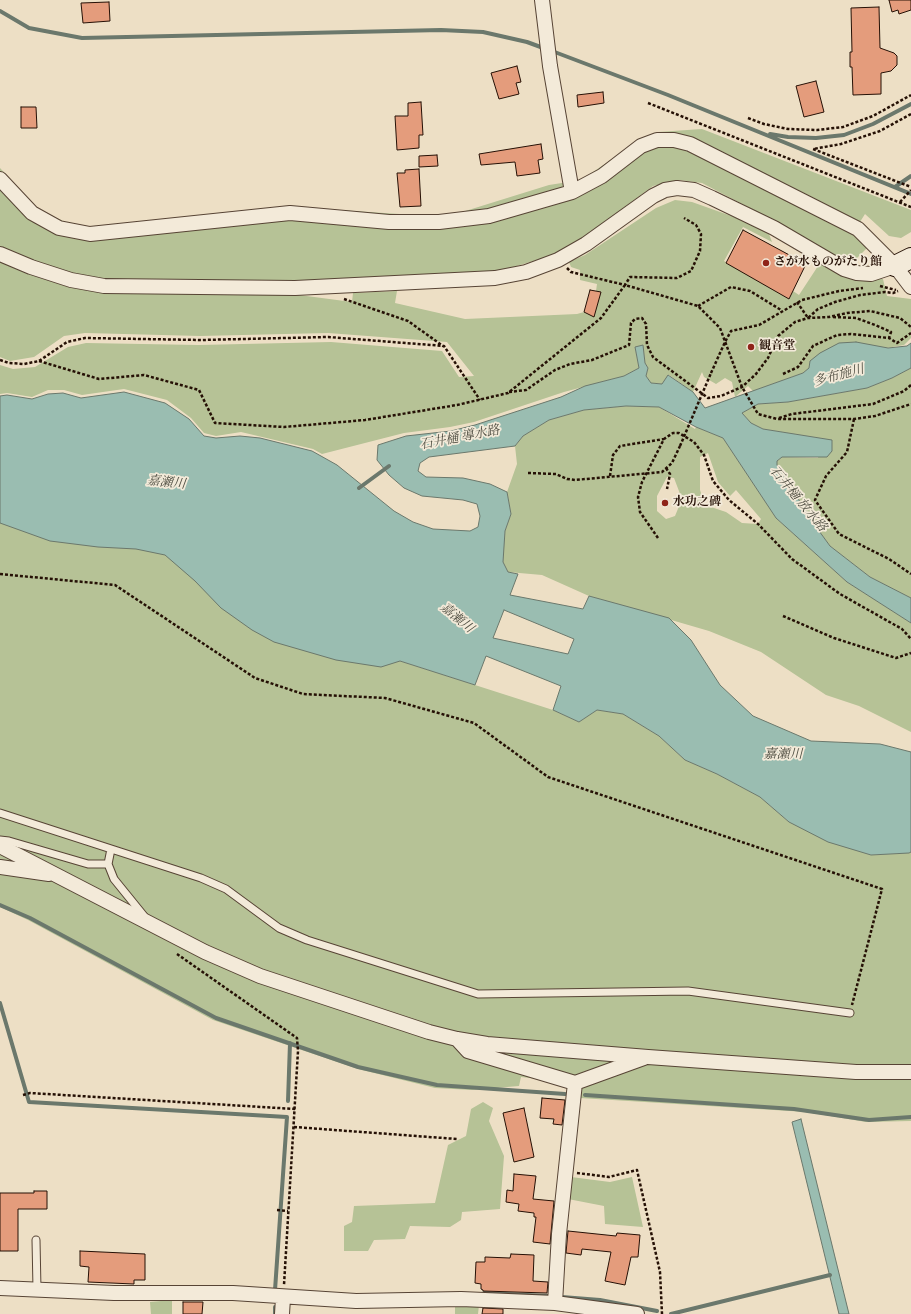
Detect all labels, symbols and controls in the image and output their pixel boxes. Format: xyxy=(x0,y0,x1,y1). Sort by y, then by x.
place label: さが水ものがたり館 xyxy=(774,256,882,270)
marker: さが水ものがたり館 xyxy=(761,258,771,268)
place label: 観音堂 xyxy=(759,340,795,354)
marker: 観音堂 xyxy=(746,342,756,352)
water label: 多布施川 xyxy=(812,363,866,391)
water label: 石井樋 導水路 xyxy=(419,424,501,454)
water label: 石井樋 放水路 xyxy=(765,464,829,536)
water label: 嘉瀬川 xyxy=(146,474,186,494)
place label: 水功之碑 xyxy=(673,496,721,510)
marker: 水功之碑 xyxy=(660,498,670,508)
water label: 嘉瀬川 xyxy=(436,600,476,638)
water label: 嘉瀬川 xyxy=(764,748,802,764)

